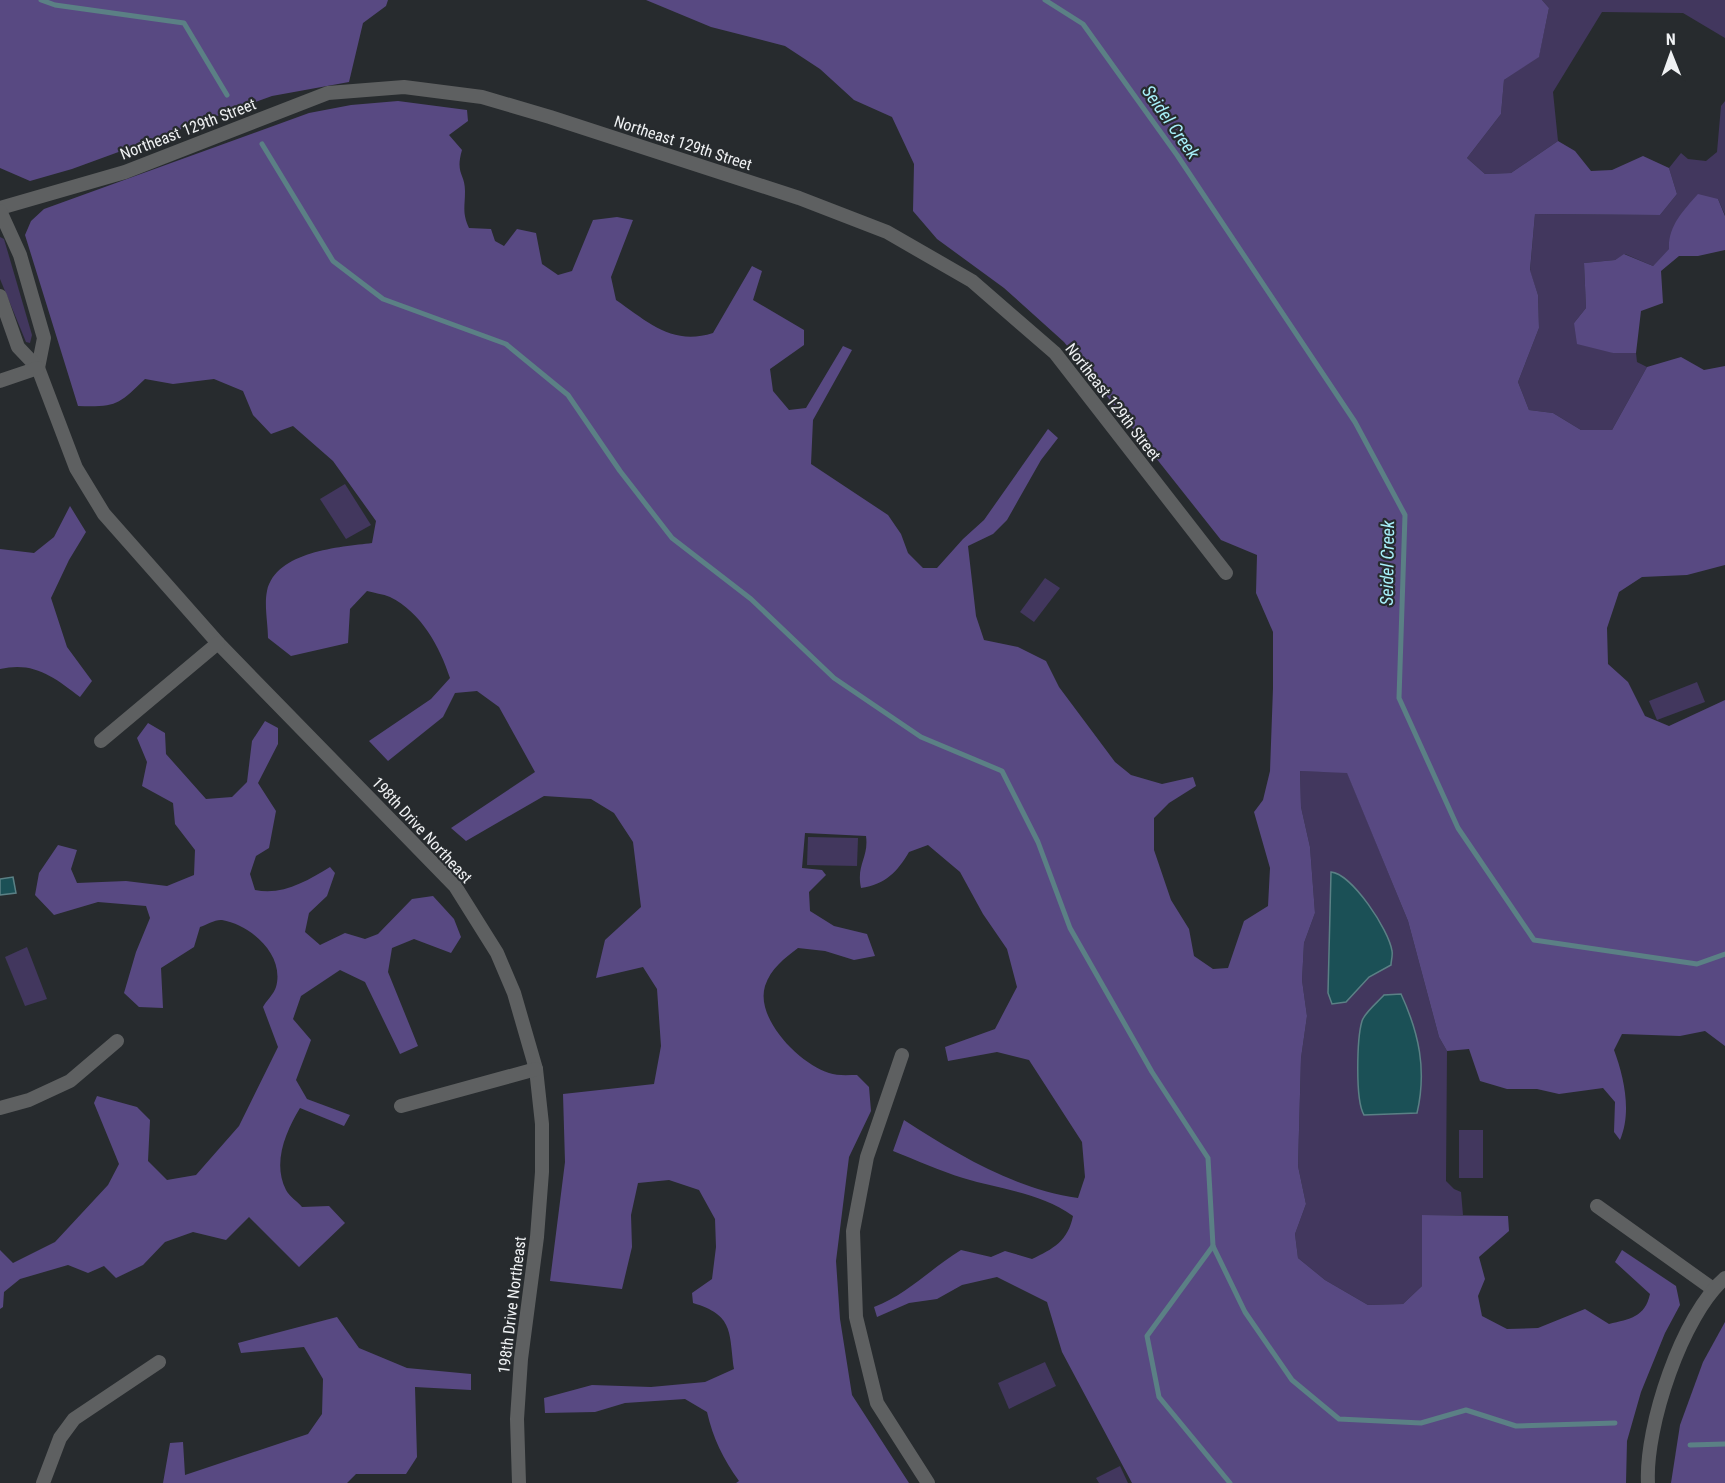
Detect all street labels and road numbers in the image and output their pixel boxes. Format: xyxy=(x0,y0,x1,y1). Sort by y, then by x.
street label: Northeast 129th Street xyxy=(117,94,259,164)
street label: Northeast 129th Street xyxy=(612,112,755,174)
street label: Northeast 129th Street xyxy=(1061,339,1165,465)
street label: 198th Drive Northeast xyxy=(368,773,476,887)
street label: 198th Drive Northeast xyxy=(494,1235,530,1375)

